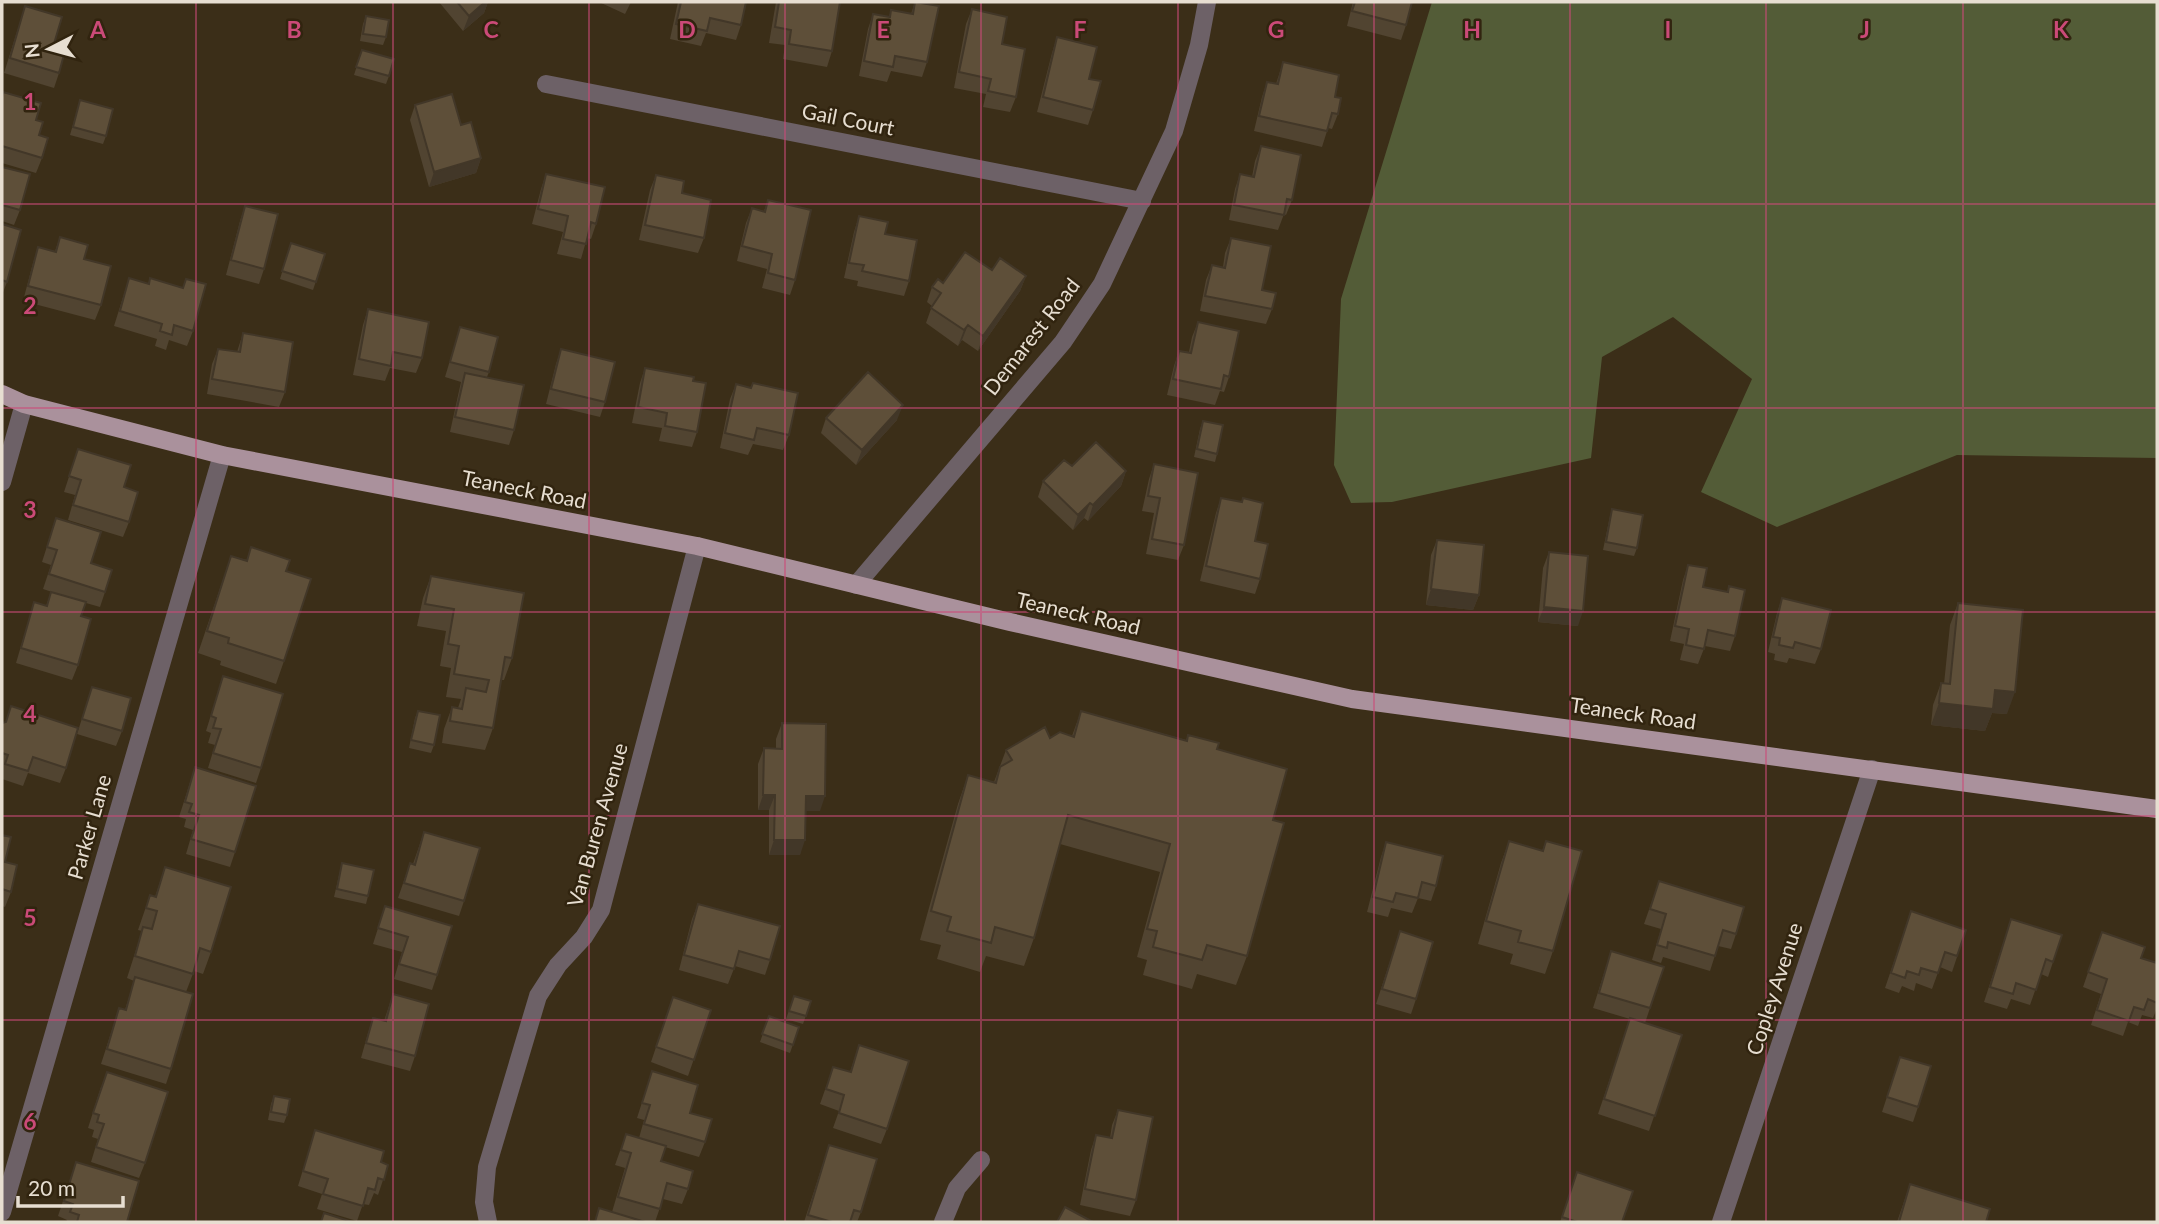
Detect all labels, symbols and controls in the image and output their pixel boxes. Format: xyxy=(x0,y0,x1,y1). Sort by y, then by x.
north arrow xyxy=(14,14,84,84)
text: A xyxy=(89,15,107,43)
text: B xyxy=(286,15,302,43)
text: C xyxy=(483,15,499,43)
text: D xyxy=(678,15,696,43)
text: E xyxy=(876,15,890,43)
text: F xyxy=(1073,15,1087,43)
text: G xyxy=(1268,15,1284,43)
text: H xyxy=(1463,15,1481,43)
text: I xyxy=(1665,15,1671,43)
text: J xyxy=(1860,15,1870,43)
text: K xyxy=(2053,15,2069,43)
text: N xyxy=(19,42,44,59)
text: 1 xyxy=(23,87,37,115)
street label: Gail Court xyxy=(800,97,897,140)
street label: Demarest Road xyxy=(977,273,1084,400)
text: 2 xyxy=(23,291,37,319)
street label: Teaneck Road xyxy=(460,464,589,513)
text: 3 xyxy=(23,495,37,523)
street label: Teaneck Road xyxy=(1014,586,1143,639)
street label: Teaneck Road xyxy=(1569,691,1698,734)
text: 4 xyxy=(23,699,37,727)
street label: Van Buren Avenue xyxy=(561,740,632,909)
street label: Parker Lane xyxy=(62,771,115,882)
text: 5 xyxy=(23,903,37,931)
street label: Copley Avenue xyxy=(1740,919,1807,1058)
text: 6 xyxy=(23,1107,37,1135)
scale bar xyxy=(18,1164,122,1208)
text: 20 m xyxy=(28,1175,75,1200)

